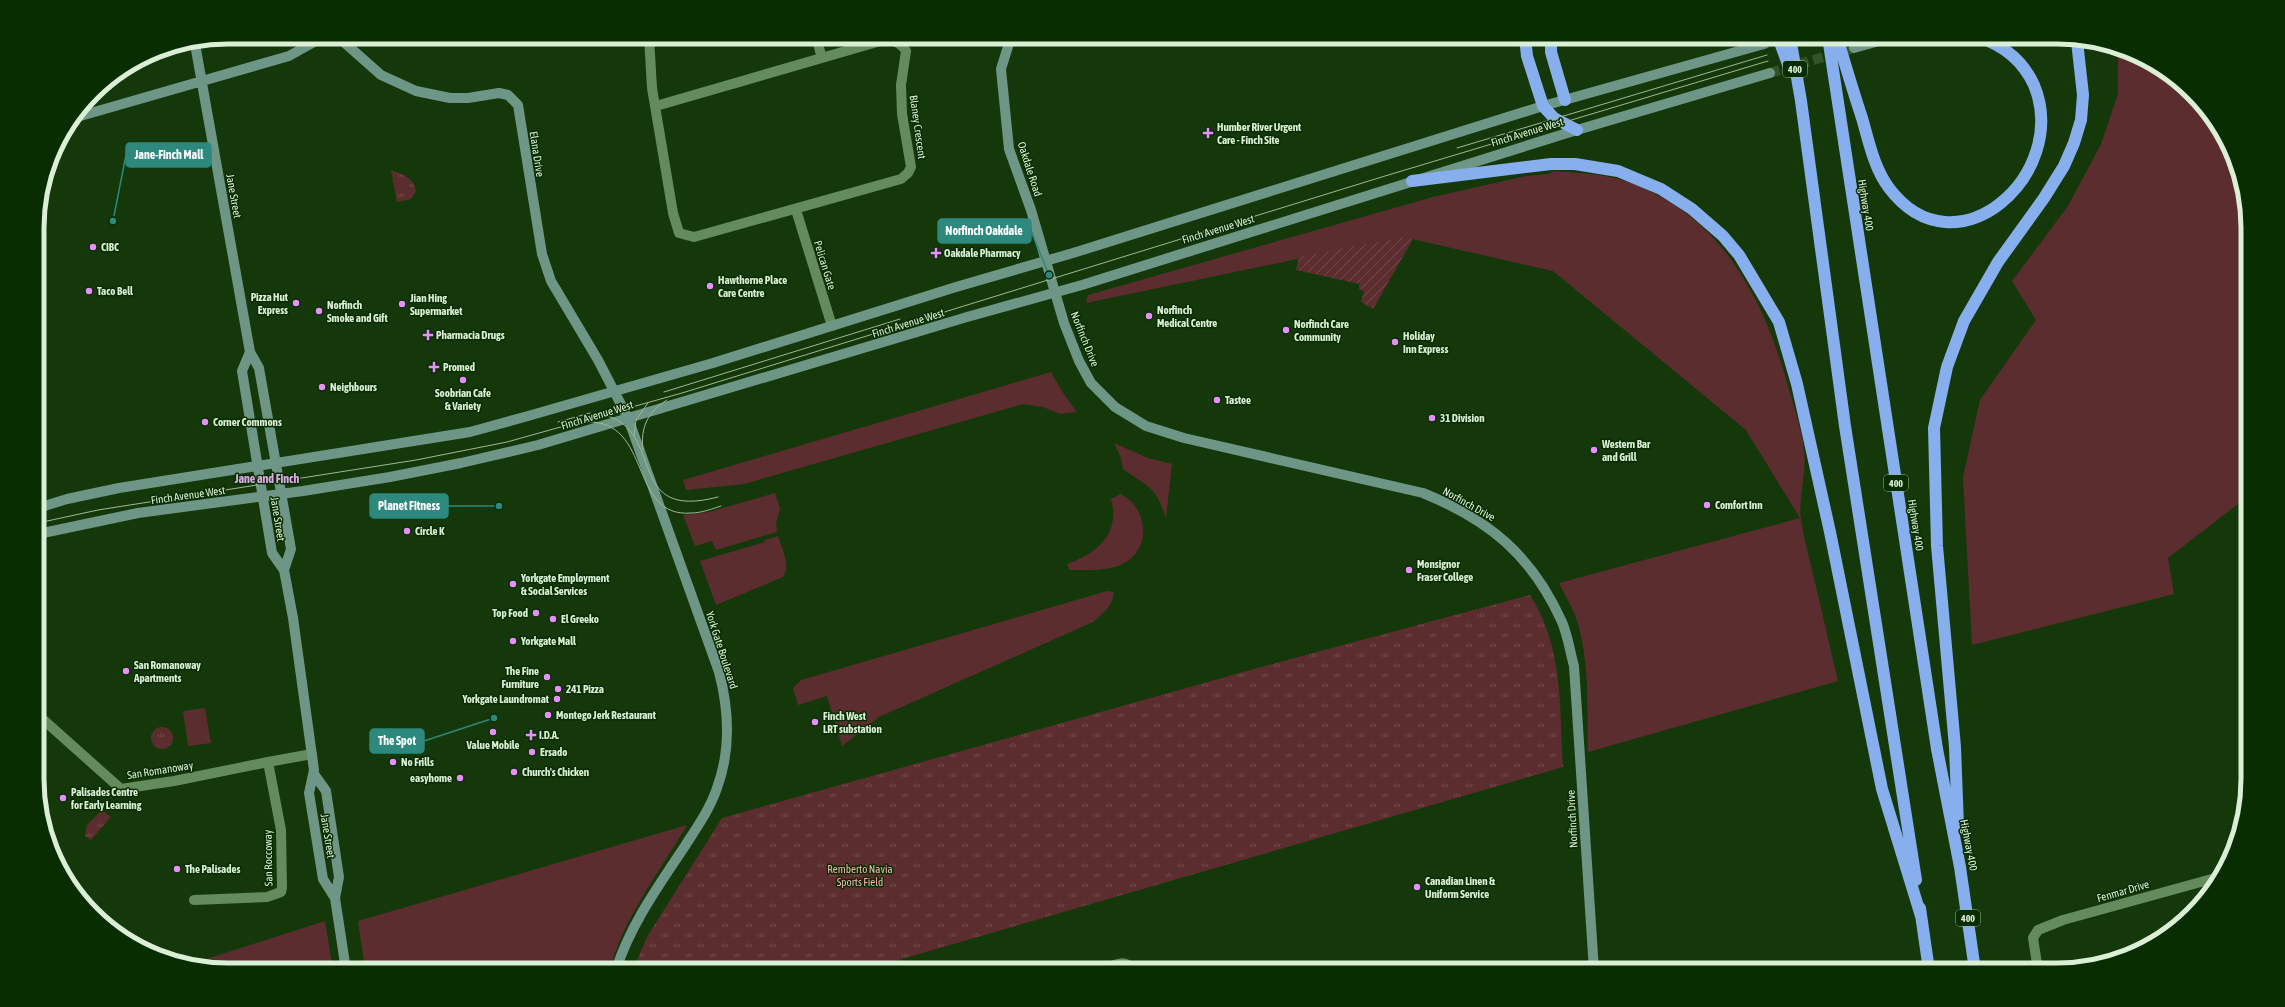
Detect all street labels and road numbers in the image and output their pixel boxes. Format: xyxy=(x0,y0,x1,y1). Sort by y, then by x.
road number: 400 xyxy=(1783,61,1807,77)
street label: Blaney Crescent xyxy=(908,94,928,160)
street label: Finch Avenue West xyxy=(1489,115,1565,149)
street label: Elana Drive xyxy=(527,130,547,178)
street label: Oakdale Road xyxy=(1016,140,1044,198)
street label: Jane Street xyxy=(224,173,244,219)
street label: Highway 400 xyxy=(1856,178,1876,232)
street label: Finch Avenue West xyxy=(1180,212,1256,246)
street label: Pelican Gate xyxy=(812,239,838,291)
street label: Finch Avenue West xyxy=(870,306,946,340)
street label: Norfinch Drive xyxy=(1069,310,1101,368)
street label: Finch Avenue West xyxy=(559,398,635,432)
road number: 400 xyxy=(1884,475,1908,491)
street label: Finch Avenue West xyxy=(150,484,226,506)
street label: Norfinch Drive xyxy=(1441,485,1497,523)
street label: Jane Street xyxy=(269,496,287,542)
street label: Highway 400 xyxy=(1906,498,1926,552)
street label: York Gate Boulevard xyxy=(704,610,740,690)
street label: San Romanoway xyxy=(126,759,194,781)
street label: Norfinch Drive xyxy=(1564,790,1580,848)
street label: Jane Street xyxy=(319,813,337,859)
street label: Highway 400 xyxy=(1958,818,1980,872)
street label: San Roccoway xyxy=(261,829,274,886)
street label: Fenmar Drive xyxy=(2096,878,2150,904)
road number: 400 xyxy=(1956,910,1980,926)

